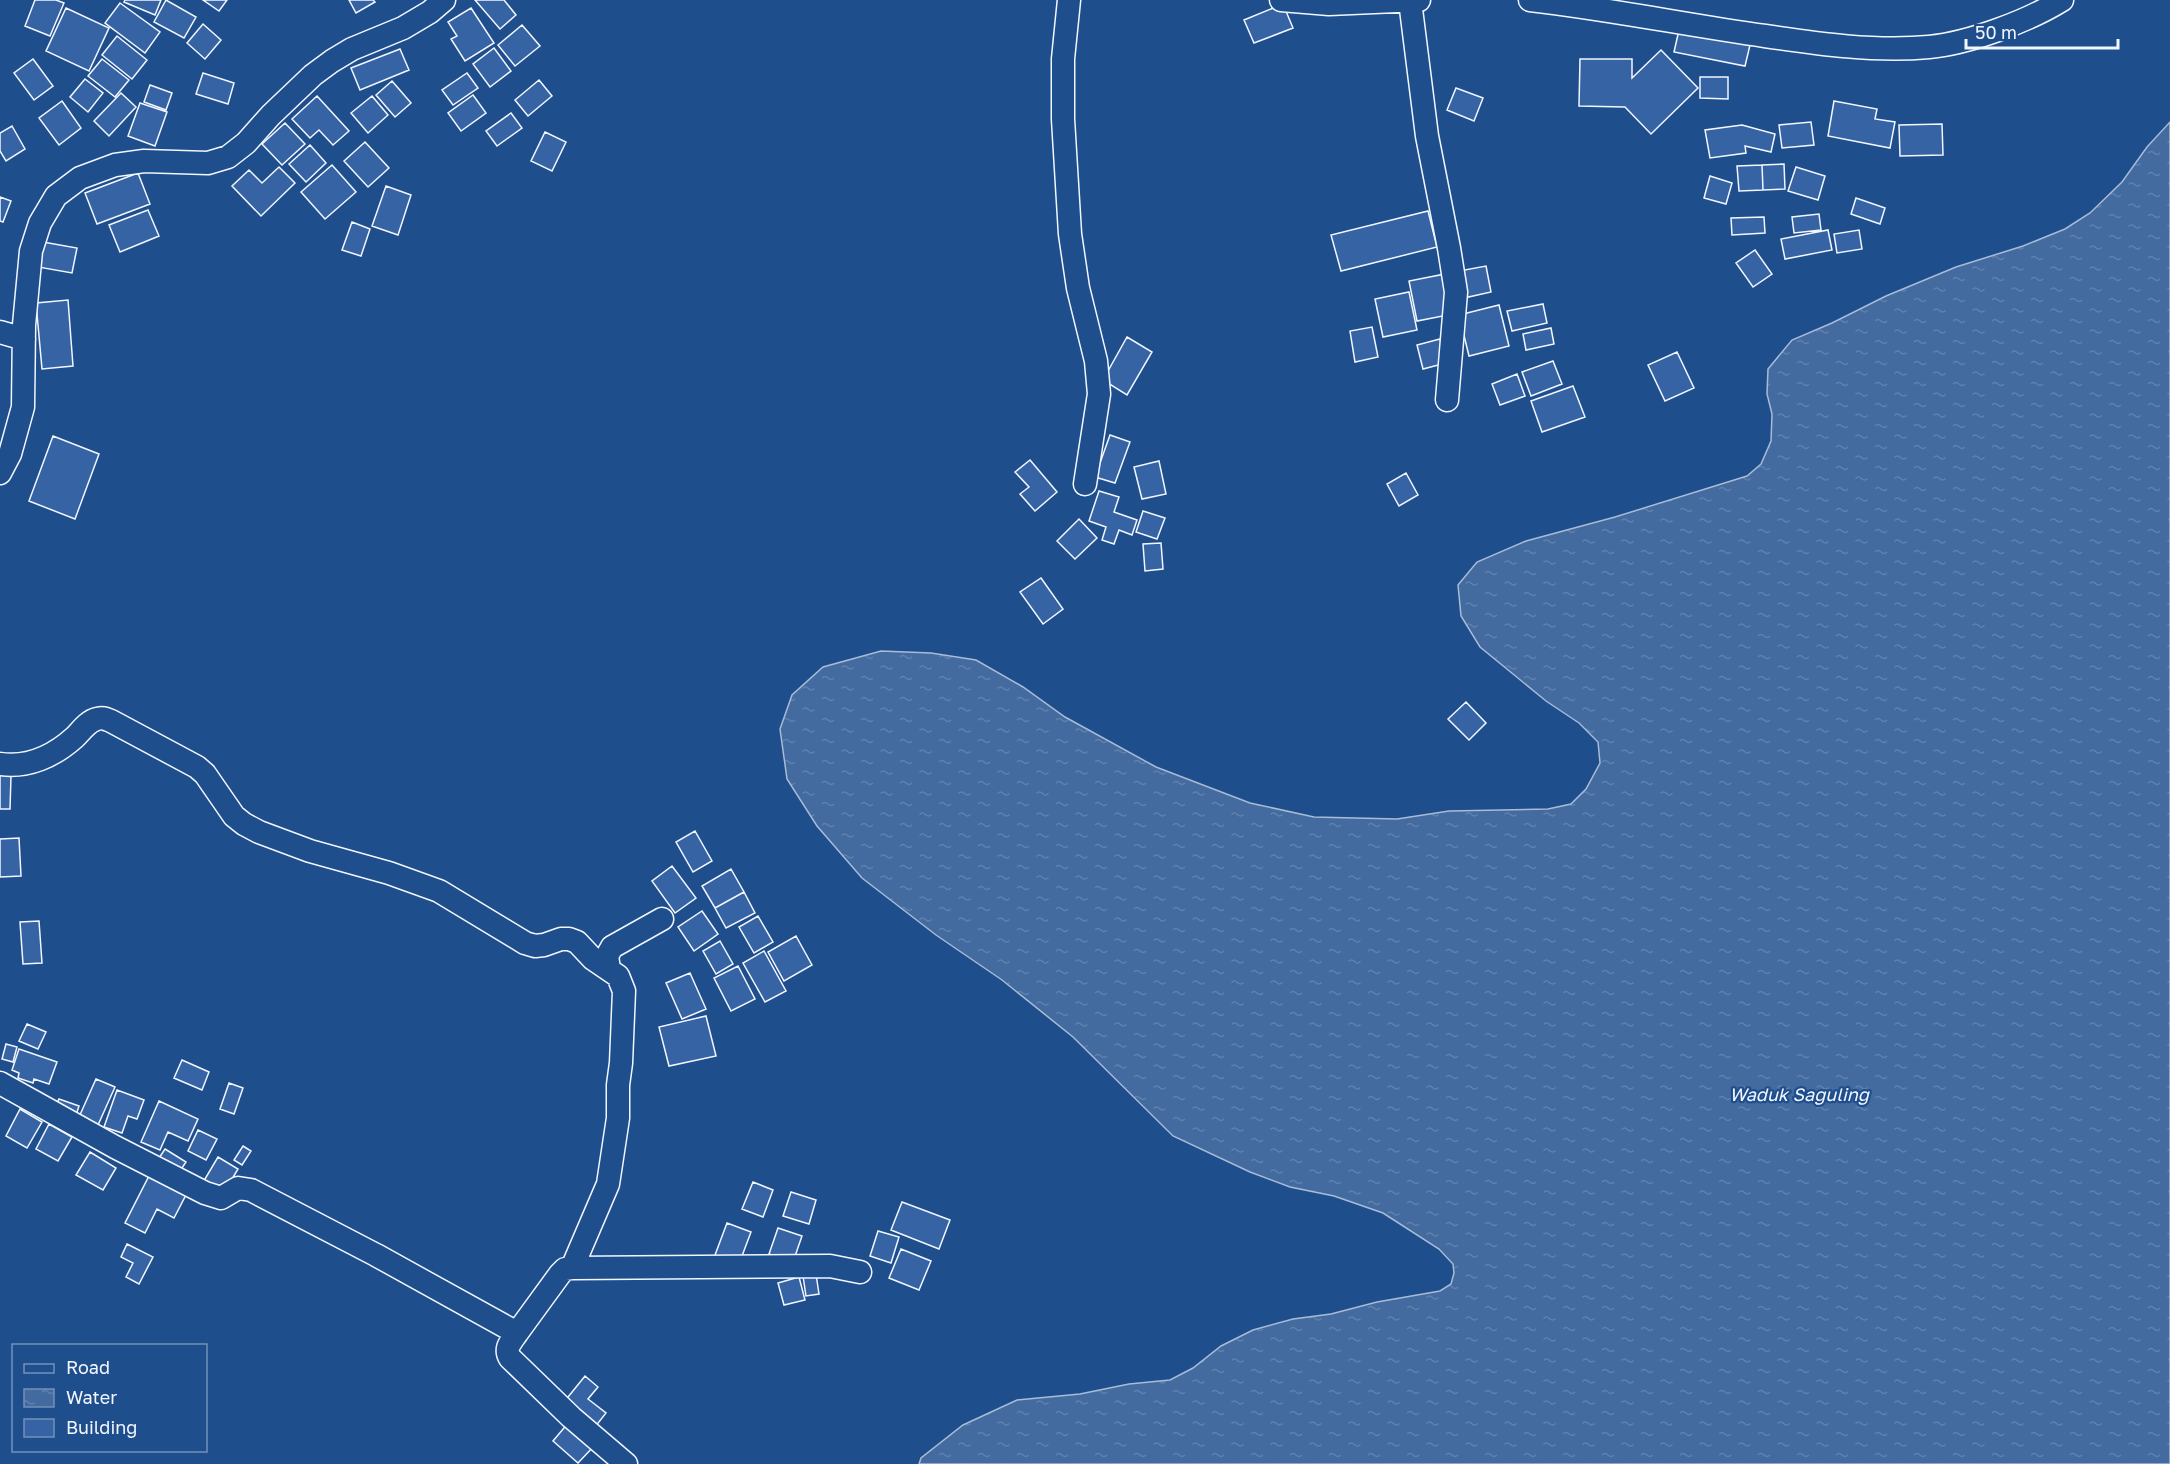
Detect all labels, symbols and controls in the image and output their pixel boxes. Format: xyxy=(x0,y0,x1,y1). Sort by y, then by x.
scale bar xyxy=(1966,12,2118,50)
text: 50 m xyxy=(1975,21,2017,43)
water label: Waduk Saguling xyxy=(1729,1083,1871,1105)
legend xyxy=(12,1344,207,1452)
text: Road xyxy=(66,1356,110,1378)
text: Water xyxy=(66,1386,117,1408)
text: Building xyxy=(66,1416,137,1438)

